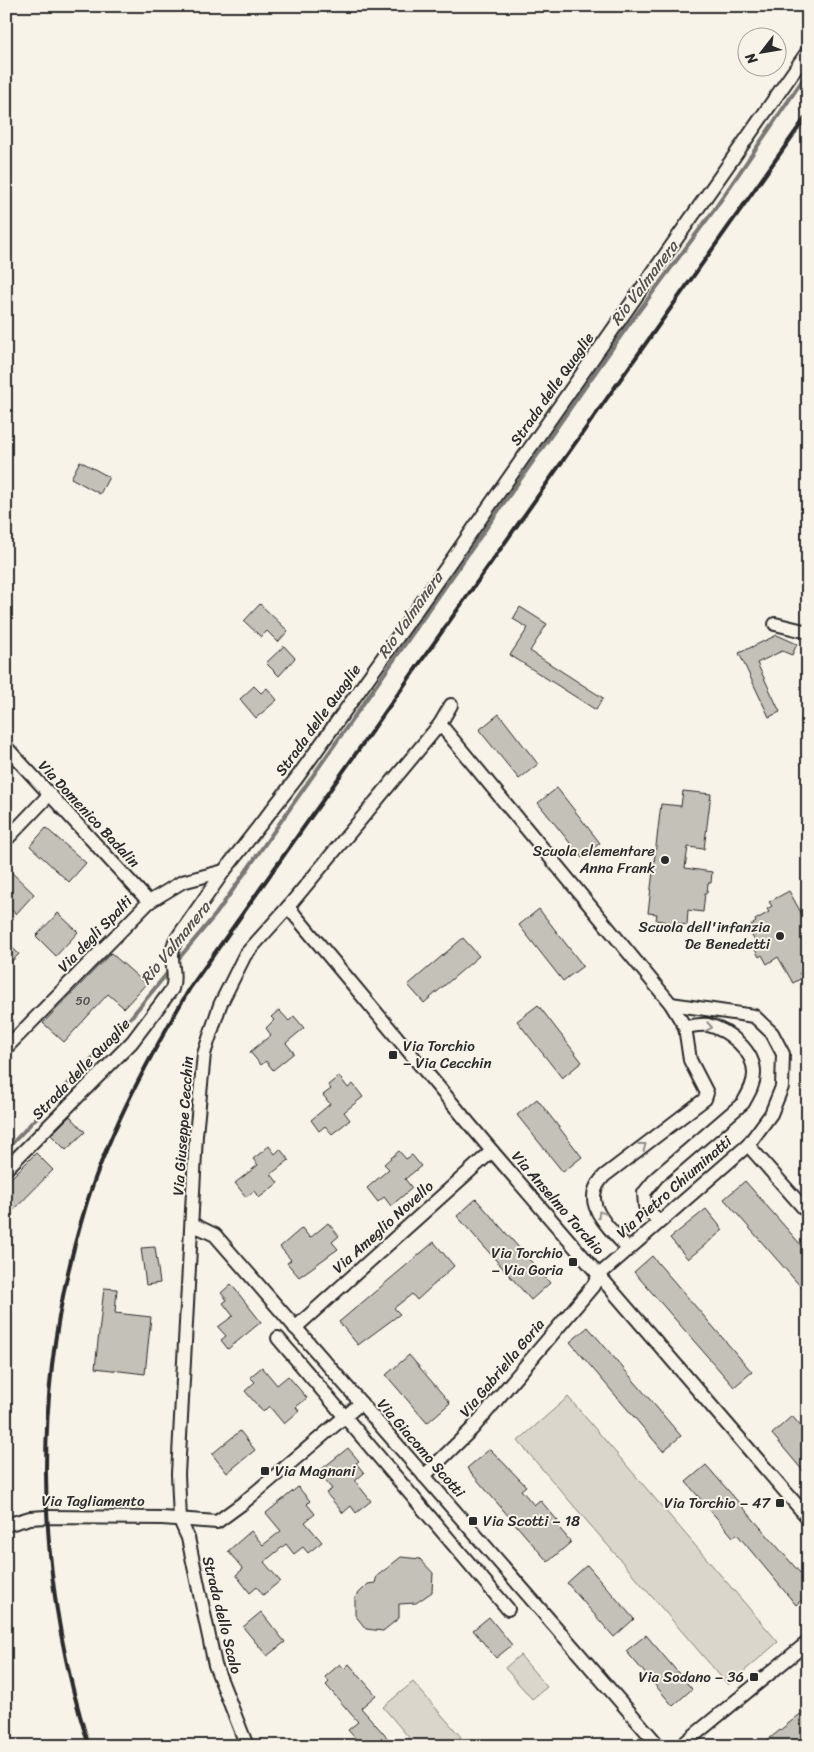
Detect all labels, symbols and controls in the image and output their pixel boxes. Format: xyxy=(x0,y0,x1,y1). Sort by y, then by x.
north arrow xyxy=(736,28,786,78)
text: N xyxy=(738,48,765,70)
water label: Rio Valmanera xyxy=(602,233,687,332)
street label: Strada delle Quaglie xyxy=(503,327,601,451)
water label: Rio Valmanera xyxy=(369,564,452,664)
street label: Strada delle Quaglie xyxy=(268,658,368,782)
street label: Via Domenico Badalin xyxy=(32,754,146,874)
place label: Scuola elementare Anna Frank xyxy=(533,838,655,881)
marker: Scuola elementare Anna Frank xyxy=(659,854,671,866)
street label: Via degli Spalti xyxy=(51,889,139,979)
water label: Rio Valmanera xyxy=(132,893,219,991)
place label: Scuola dell'infanzia De Benedetti xyxy=(639,914,771,957)
marker: Scuola dell'infanzia De Benedetti xyxy=(774,930,786,942)
house number: 50 xyxy=(76,990,91,1012)
street label: Strada delle Quaglie xyxy=(25,1012,137,1126)
one-way arrow xyxy=(705,1021,714,1031)
place label: Via Torchio – Via Cecchin xyxy=(403,1033,492,1076)
marker: Via Torchio – Via Cecchin xyxy=(387,1049,399,1061)
street label: Via Giuseppe Cecchin xyxy=(165,1055,201,1197)
street label: Via Pietro Chiuminatti xyxy=(610,1129,738,1245)
one-way arrow xyxy=(637,1144,646,1152)
street label: Via Anselmo Torchio xyxy=(505,1145,611,1262)
street label: Via Ameglio Novello xyxy=(326,1174,440,1280)
one-way arrow xyxy=(598,1211,608,1220)
place label: Via Torchio – Via Goria xyxy=(491,1240,563,1283)
marker: Via Torchio – Via Goria xyxy=(567,1256,579,1268)
street label: Via Gabriella Goria xyxy=(453,1312,552,1423)
street label: Via Giacomo Scotti xyxy=(370,1392,472,1504)
place label: Via Magnani xyxy=(275,1458,356,1484)
marker: Via Magnani xyxy=(259,1465,271,1477)
street label: Via Tagliamento xyxy=(41,1488,145,1514)
place label: Via Torchio – 47 xyxy=(664,1490,771,1516)
marker: Via Torchio – 47 xyxy=(774,1497,786,1509)
place label: Via Scotti – 18 xyxy=(483,1508,580,1534)
marker: Via Scotti – 18 xyxy=(467,1515,479,1527)
street label: Strada dello Scalo xyxy=(195,1553,249,1677)
place label: Via Sodano – 36 xyxy=(638,1664,744,1690)
marker: Via Sodano – 36 xyxy=(748,1671,760,1683)

